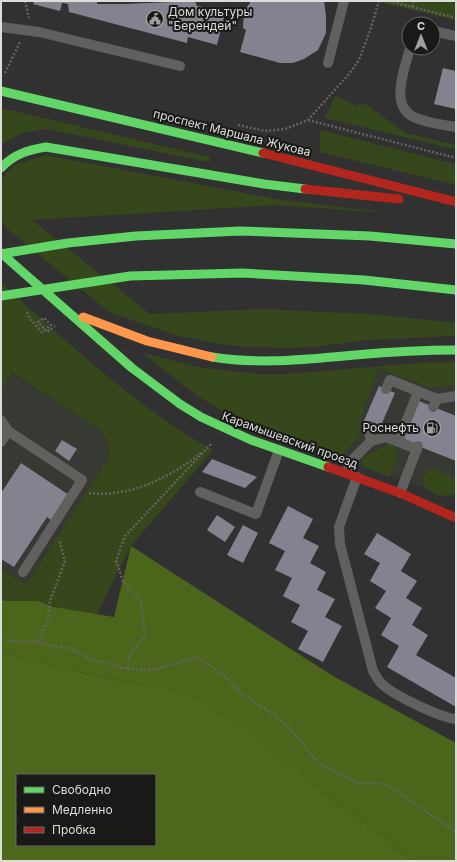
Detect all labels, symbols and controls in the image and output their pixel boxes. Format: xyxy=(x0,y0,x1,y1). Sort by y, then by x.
place label: Дом культуры "Берендей" xyxy=(168,4,252,33)
public building icon: Дом культуры "Берендей" xyxy=(145,9,165,29)
north arrow xyxy=(401,16,441,56)
text: С xyxy=(417,19,425,33)
street label: проспект Маршала Жукова xyxy=(152,106,312,159)
street label: Карамышевский проезд xyxy=(220,408,361,471)
fuel station icon: Роснефть xyxy=(422,418,442,438)
place label: Роснефть xyxy=(362,420,419,435)
legend xyxy=(16,774,156,846)
text: Свободно xyxy=(52,782,111,797)
text: Медленно xyxy=(52,802,113,817)
text: Пробка xyxy=(52,822,96,837)

